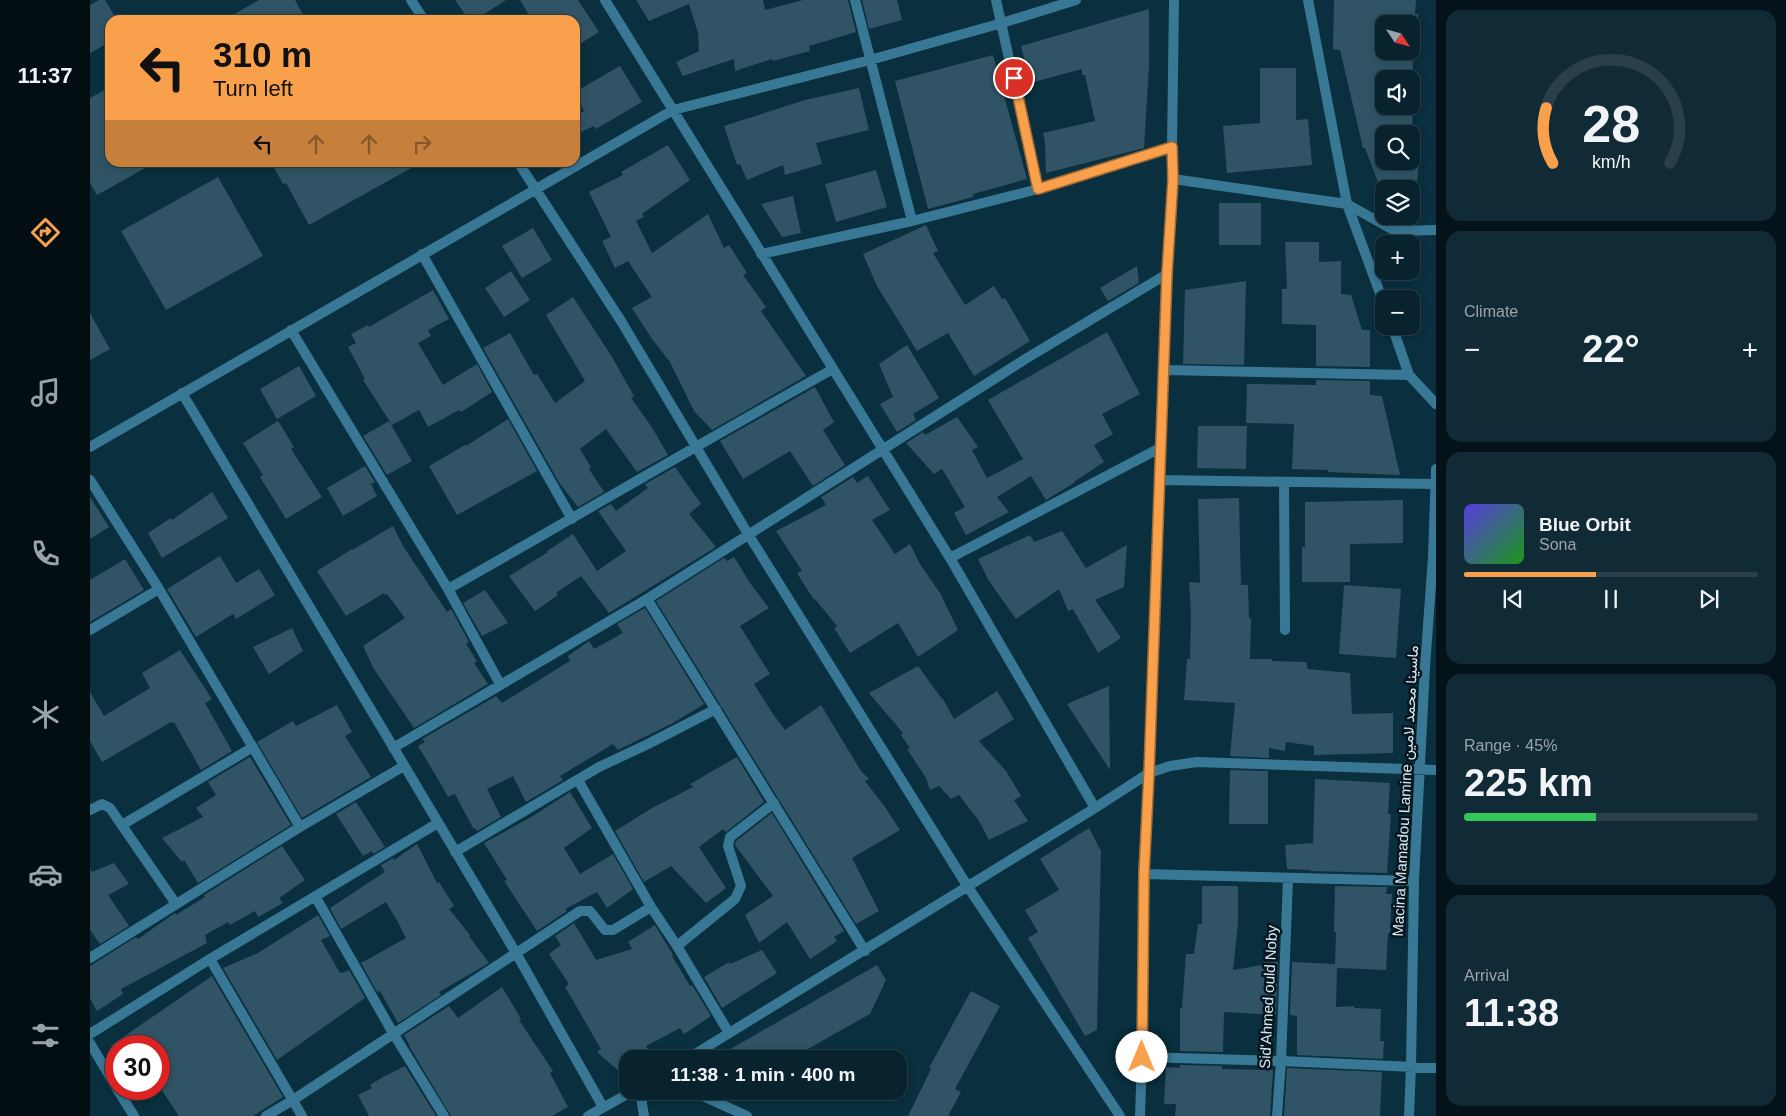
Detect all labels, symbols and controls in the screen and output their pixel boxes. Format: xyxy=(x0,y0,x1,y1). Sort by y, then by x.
north arrow xyxy=(1375,15,1420,60)
map controls xyxy=(1375,15,1420,335)
icon: left xyxy=(130,35,195,100)
text: 310 m xyxy=(213,35,312,74)
pin xyxy=(993,57,1035,99)
text: 11:37 xyxy=(17,63,73,88)
icon: arrive xyxy=(1000,64,1028,92)
button: sound xyxy=(1375,70,1420,115)
text: Turn left xyxy=(213,76,293,101)
text: 28 xyxy=(1582,95,1640,153)
button: search xyxy=(1375,125,1420,170)
icon: left xyxy=(249,130,277,158)
icon: ahead xyxy=(302,130,330,158)
icon: ahead xyxy=(355,130,383,158)
icon: right xyxy=(408,130,436,158)
text: km/h xyxy=(1592,152,1630,172)
button: layers xyxy=(1375,180,1420,225)
icon: directions xyxy=(28,215,63,250)
button: + xyxy=(1375,235,1420,280)
button: − xyxy=(1375,290,1420,335)
text: Climate xyxy=(1464,303,1518,320)
text: 22° xyxy=(1582,328,1640,370)
text: − xyxy=(1464,334,1480,365)
text: + xyxy=(1742,334,1758,365)
icon: music xyxy=(28,375,63,410)
text: Blue Orbit xyxy=(1539,514,1631,535)
icon: phone xyxy=(28,536,63,571)
text: Sona xyxy=(1539,536,1576,553)
icon: previous xyxy=(1499,585,1527,613)
icon: pause xyxy=(1597,585,1625,613)
icon: next xyxy=(1695,585,1723,613)
street label: Macina Mamadou Lamine ماسينا محمد لامين xyxy=(1389,645,1423,937)
icon: climate xyxy=(28,697,63,732)
text: Range · 45% xyxy=(1464,737,1557,754)
text: 225 km xyxy=(1464,762,1593,804)
icon: car xyxy=(28,857,63,892)
street label: Sid'Ahmed ould Noby xyxy=(1256,924,1280,1069)
text: Arrival xyxy=(1464,967,1509,984)
text: 11:38 xyxy=(1464,992,1559,1034)
icon: filters xyxy=(28,1018,63,1053)
position arrow xyxy=(1115,1030,1167,1082)
speed limit sign: 30 xyxy=(105,1035,170,1100)
text: 11:38 · 1 min · 400 m xyxy=(671,1064,855,1085)

